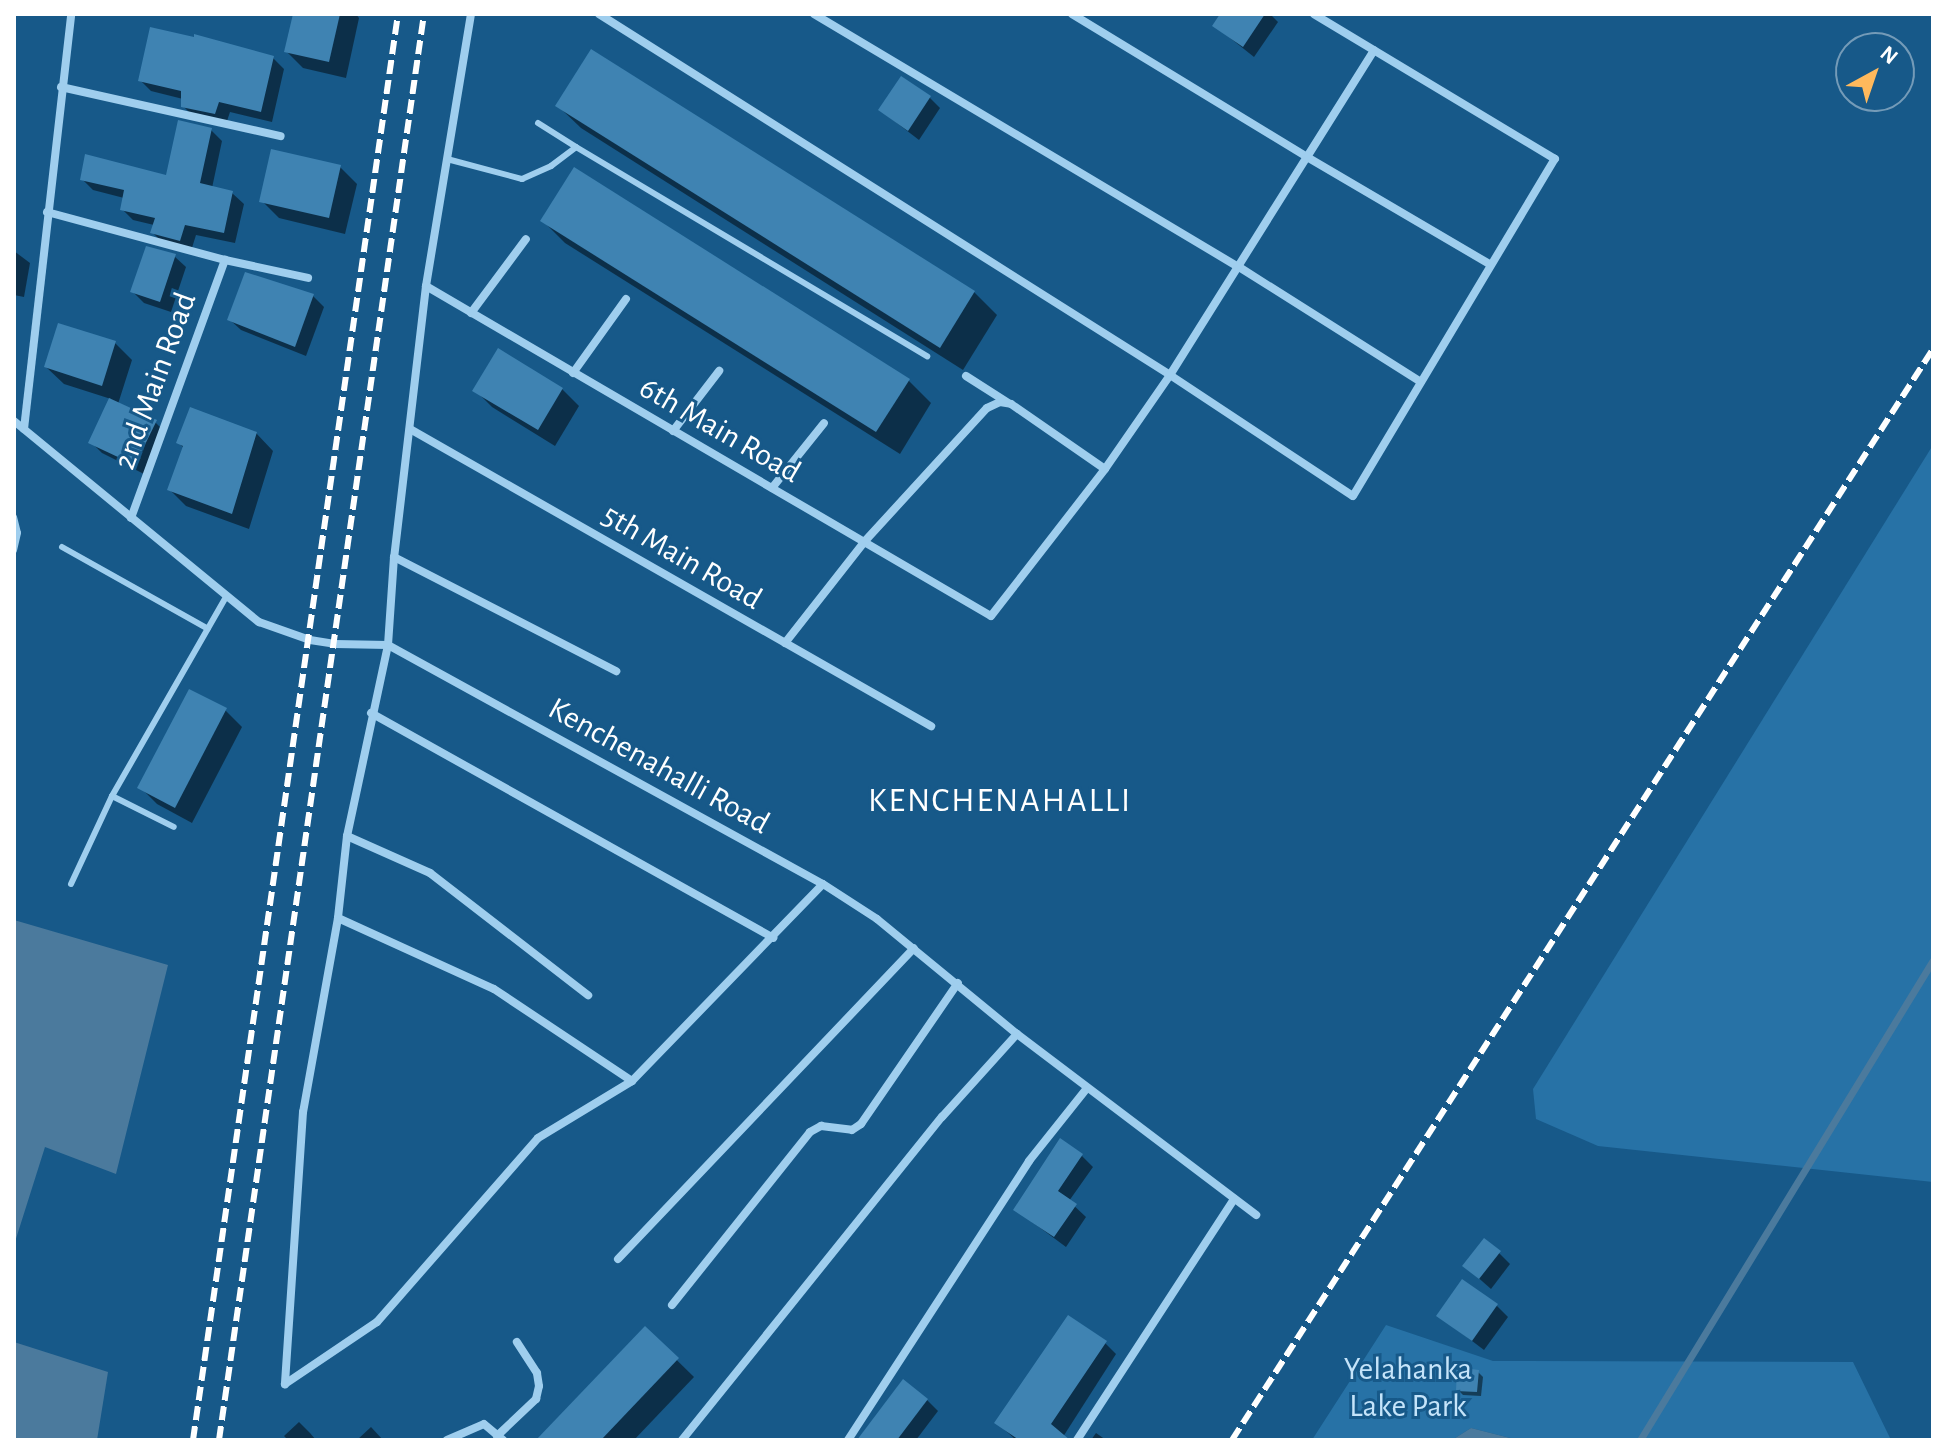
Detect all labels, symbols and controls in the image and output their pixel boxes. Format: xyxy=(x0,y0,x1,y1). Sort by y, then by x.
north arrow xyxy=(1835,32,1915,112)
text: N xyxy=(1876,42,1902,68)
street label: 2nd Main Road xyxy=(105,287,205,475)
street label: 6th Main Road xyxy=(632,368,808,492)
street label: 5th Main Road xyxy=(595,496,769,618)
street label: Kenchenahalli Road xyxy=(542,689,776,843)
district label: KENCHENAHALLI xyxy=(868,782,1132,822)
park label: Yelahanka Lake Park xyxy=(1344,1351,1472,1426)

